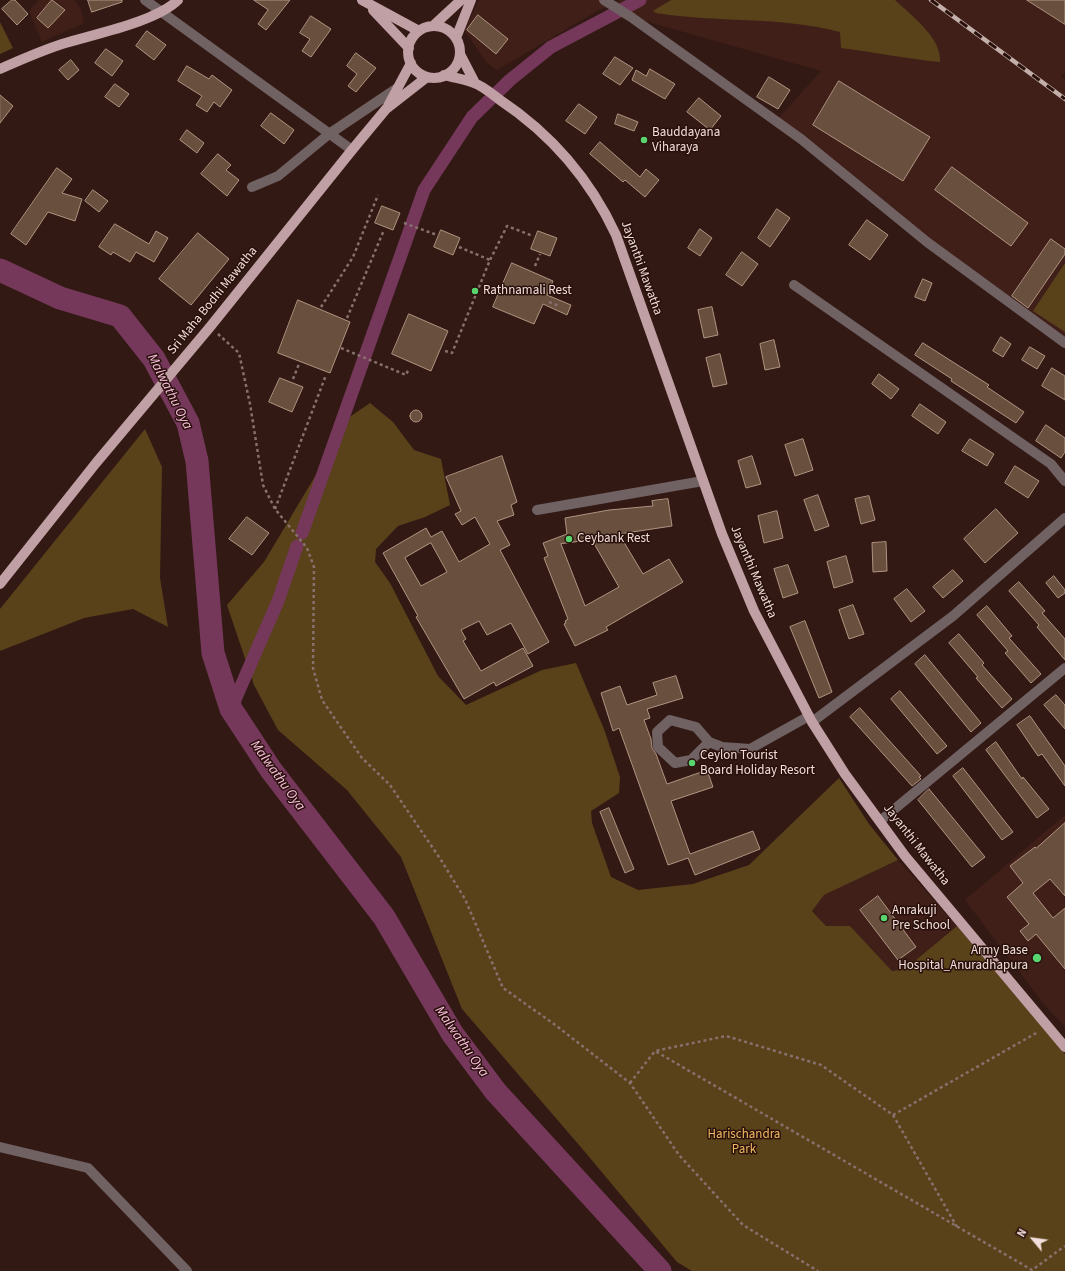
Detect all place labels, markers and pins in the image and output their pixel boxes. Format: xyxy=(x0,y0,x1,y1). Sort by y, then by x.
place label: Bauddayana Viharaya xyxy=(652,125,720,156)
marker: Bauddayana Viharaya xyxy=(639,135,649,145)
place label: Rathnamali Rest xyxy=(483,283,572,299)
marker: Rathnamali Rest xyxy=(470,286,480,296)
place label: Ceybank Rest xyxy=(577,531,650,547)
marker: Ceybank Rest xyxy=(564,534,574,544)
place label: Ceylon Tourist Board Holiday Resort xyxy=(700,748,815,779)
marker: Ceylon Tourist Board Holiday Resort xyxy=(687,758,697,768)
place label: Anrakuji Pre School xyxy=(892,903,950,934)
marker: Anrakuji Pre School xyxy=(879,913,889,923)
place label: Army Base Hospital_Anuradhapura xyxy=(898,943,1028,974)
marker: Army Base Hospital_Anuradhapura xyxy=(1031,952,1043,964)

